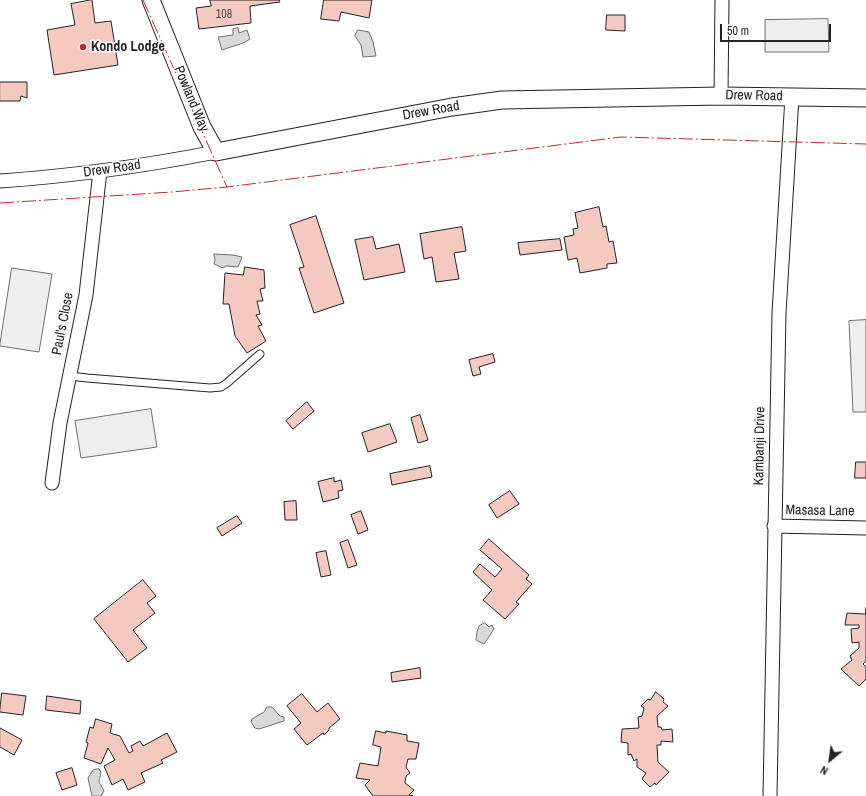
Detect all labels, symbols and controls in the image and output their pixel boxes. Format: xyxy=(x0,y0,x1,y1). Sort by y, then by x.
house number: 108 xyxy=(216,8,232,22)
scale bar xyxy=(722,16,833,42)
text: 50 m xyxy=(727,23,749,39)
place label: Kondo Lodge xyxy=(91,39,165,55)
marker: Kondo Lodge xyxy=(78,42,88,52)
street label: Powland Way xyxy=(170,64,212,134)
street label: Drew Road xyxy=(725,87,783,105)
street label: Drew Road xyxy=(401,98,461,124)
street label: Drew Road xyxy=(82,157,142,181)
street label: Paul's Close xyxy=(49,291,77,357)
street label: Kambanji Drive xyxy=(751,406,769,486)
street label: Masasa Lane xyxy=(785,502,855,520)
north arrow xyxy=(810,740,850,780)
text: N xyxy=(818,763,830,778)

